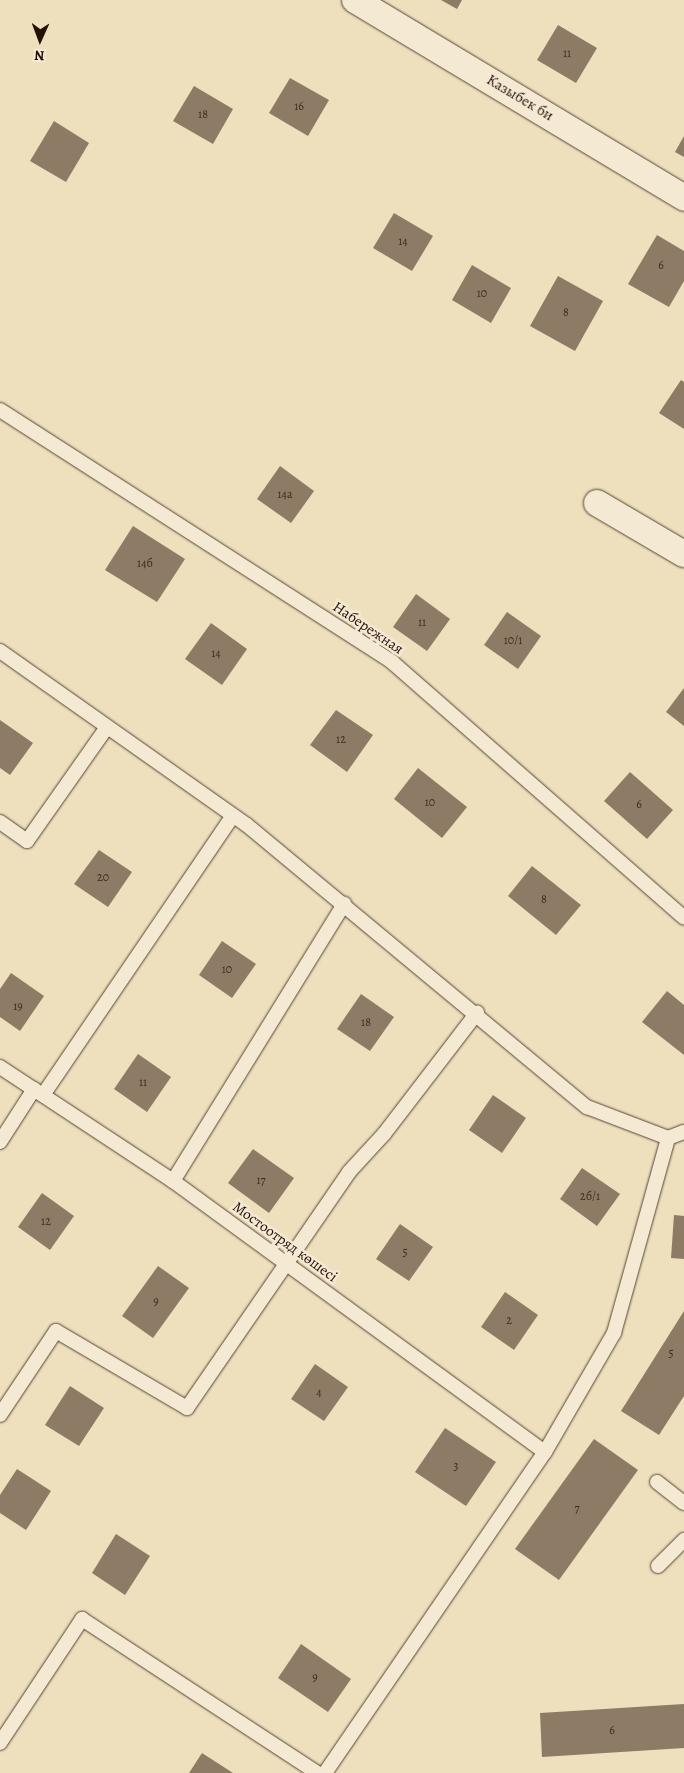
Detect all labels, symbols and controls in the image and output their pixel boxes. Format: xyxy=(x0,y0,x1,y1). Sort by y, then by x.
north arrow xyxy=(15,15,65,65)
text: N xyxy=(34,46,45,65)
house number: 11 xyxy=(563,47,571,61)
street label: Казыбек би xyxy=(483,71,557,125)
house number: 16 xyxy=(294,100,304,114)
house number: 18 xyxy=(198,108,208,122)
house number: 14 xyxy=(398,235,408,249)
house number: 6 xyxy=(658,259,664,273)
house number: 10 xyxy=(477,287,487,301)
house number: 8 xyxy=(563,306,569,320)
house number: 14а xyxy=(277,488,293,502)
house number: 14б xyxy=(137,557,153,571)
street label: Набережная xyxy=(329,598,407,658)
house number: 11 xyxy=(418,616,426,630)
house number: 10/1 xyxy=(504,634,522,648)
house number: 14 xyxy=(211,647,221,661)
house number: 12 xyxy=(336,733,346,747)
house number: 10 xyxy=(425,796,435,810)
house number: 6 xyxy=(636,798,642,812)
house number: 20 xyxy=(97,871,109,885)
house number: 8 xyxy=(541,893,547,907)
house number: 10 xyxy=(222,963,232,977)
house number: 19 xyxy=(13,1000,23,1014)
house number: 18 xyxy=(361,1016,371,1030)
house number: 11 xyxy=(139,1076,147,1090)
house number: 17 xyxy=(256,1174,266,1188)
house number: 2б/1 xyxy=(580,1190,600,1204)
street label: Мостоотряд көшесі xyxy=(229,1198,341,1286)
house number: 12 xyxy=(41,1215,51,1229)
house number: 5 xyxy=(402,1246,408,1260)
house number: 9 xyxy=(153,1295,159,1309)
house number: 2 xyxy=(506,1314,512,1328)
house number: 5 xyxy=(668,1347,674,1361)
house number: 4 xyxy=(316,1386,322,1400)
house number: 3 xyxy=(454,1460,458,1474)
house number: 7 xyxy=(574,1502,580,1516)
house number: 9 xyxy=(312,1671,318,1685)
house number: 6 xyxy=(609,1724,615,1738)

